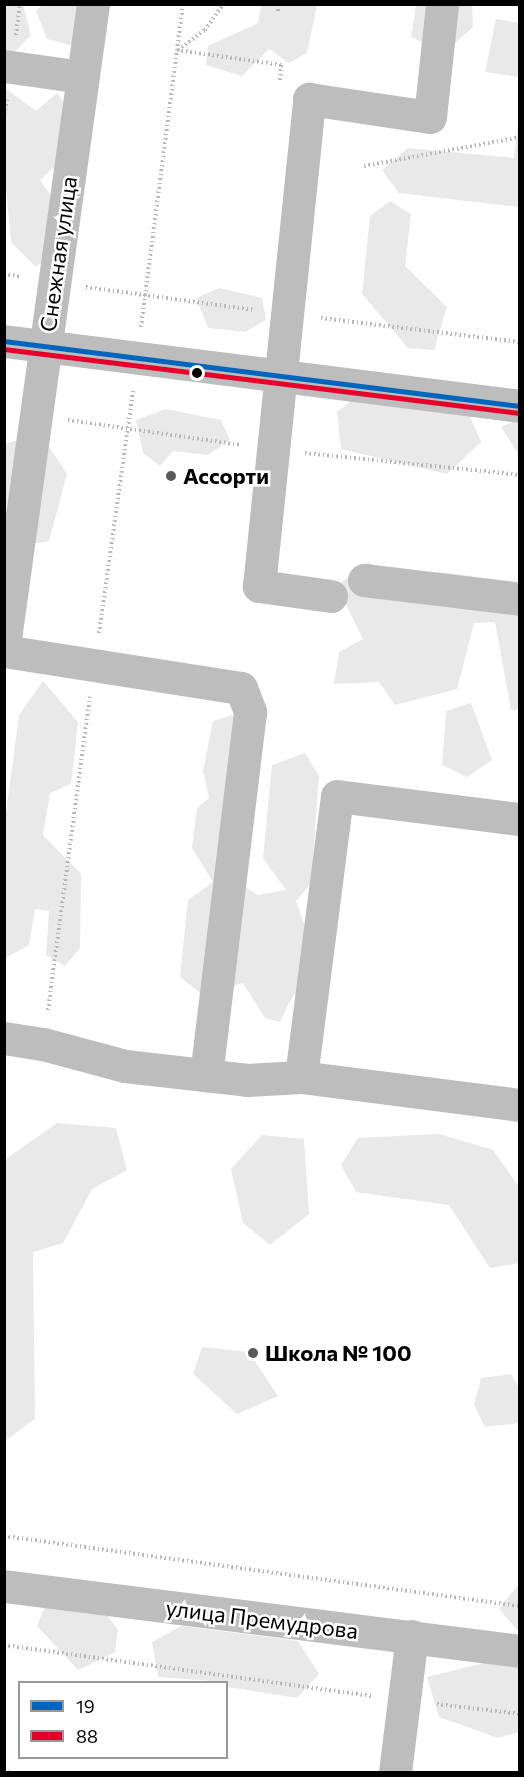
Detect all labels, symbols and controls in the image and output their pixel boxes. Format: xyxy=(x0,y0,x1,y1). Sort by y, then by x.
street label: Снежная улица xyxy=(34,175,82,333)
unlabelled marker xyxy=(191,367,203,379)
place label: Ассорти xyxy=(183,463,269,489)
marker: Ассорти xyxy=(164,469,178,483)
place label: Школа № 100 xyxy=(265,1340,412,1366)
marker: Школа № 100 xyxy=(246,1346,260,1360)
street label: улица Премудрова xyxy=(164,1594,360,1644)
legend xyxy=(18,1681,228,1759)
text: 19 xyxy=(76,1695,95,1717)
text: 88 xyxy=(76,1725,98,1747)

